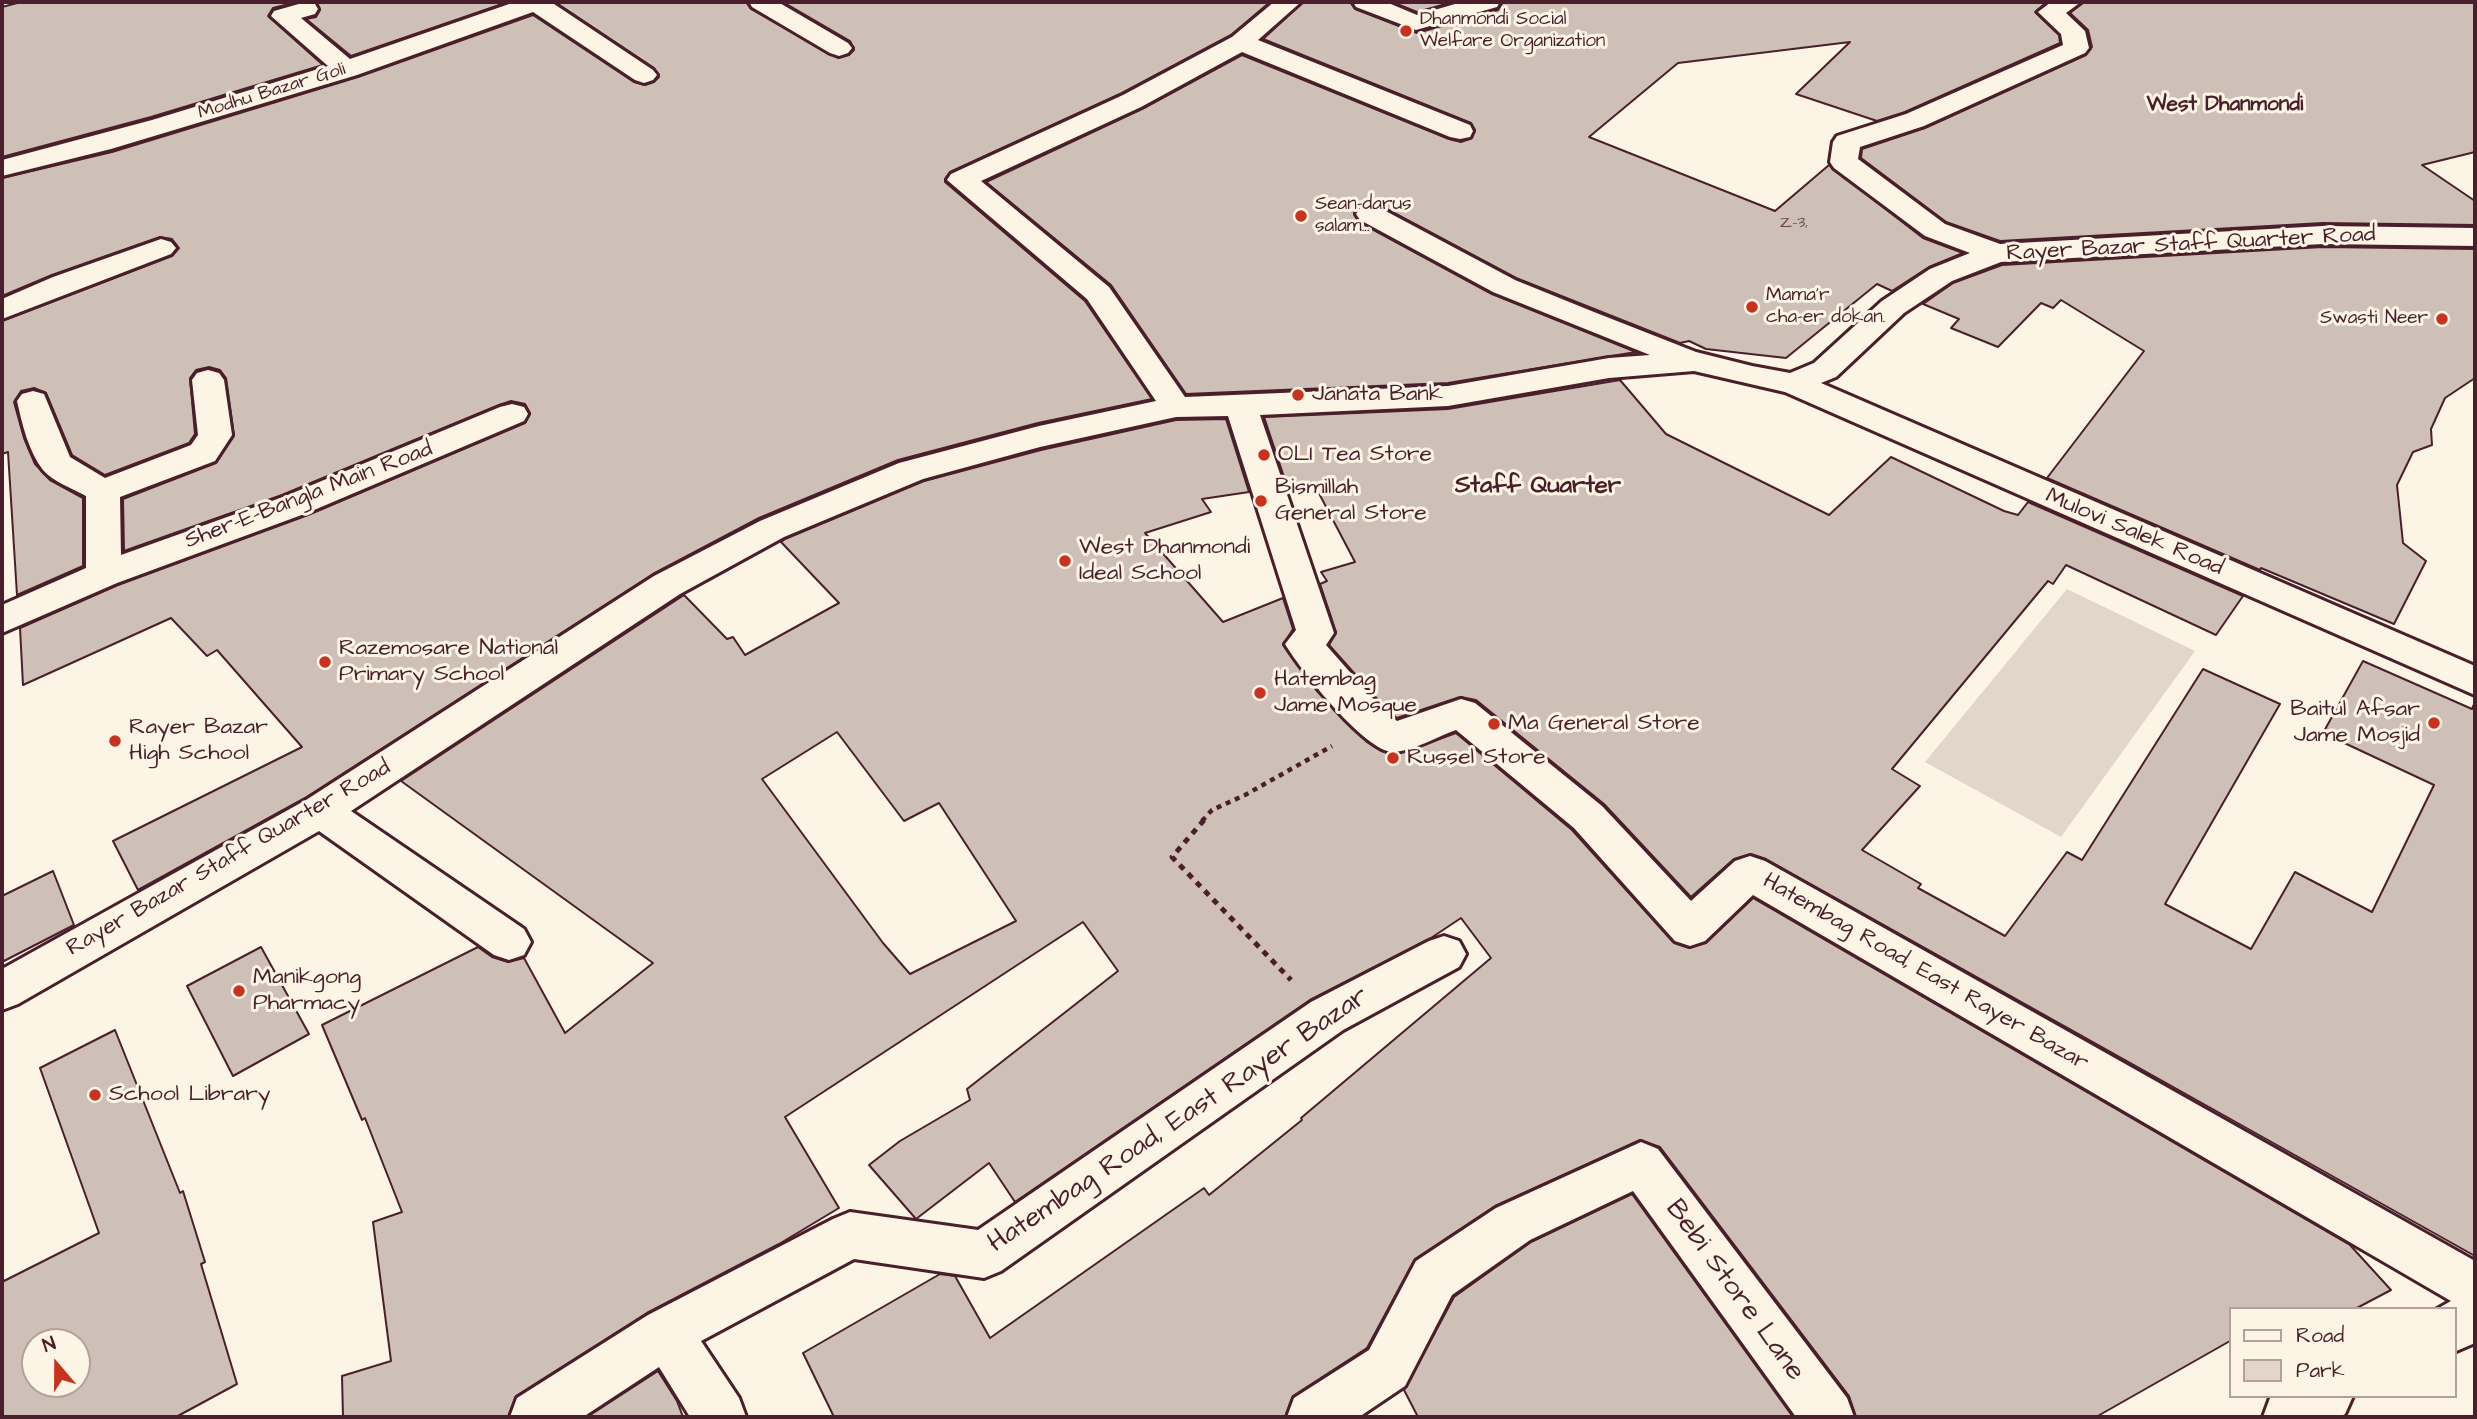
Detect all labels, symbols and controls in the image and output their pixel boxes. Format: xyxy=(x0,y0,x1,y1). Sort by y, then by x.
place label: Dhanmondi Social Welfare Organization xyxy=(1420,9,1605,53)
marker: Dhanmondi Social Welfare Organization xyxy=(1398,23,1414,39)
street label: Modhu Bazar Goli xyxy=(196,59,348,125)
district label: West Dhanmondi xyxy=(2147,93,2303,119)
place label: Sean-darus salam... xyxy=(1315,194,1412,238)
marker: Sean-darus salam... xyxy=(1293,208,1309,224)
house number: Z-3, xyxy=(1780,214,1808,234)
street label: Rayer Bazar Staff Quarter Road xyxy=(2006,222,2376,268)
place label: Mama'r cha-er dokan. xyxy=(1766,285,1885,329)
marker: Mama'r cha-er dokan. xyxy=(1744,299,1760,315)
place label: Swasti Neer xyxy=(2320,308,2428,330)
marker: Swasti Neer xyxy=(2434,311,2450,327)
place label: Janata Bank xyxy=(1312,381,1443,409)
marker: Janata Bank xyxy=(1290,387,1306,403)
street label: Sher-E-Bangla Main Road xyxy=(181,436,437,556)
place label: OLI Tea Store xyxy=(1278,441,1432,469)
marker: OLI Tea Store xyxy=(1256,447,1272,463)
district label: Staff Quarter xyxy=(1455,473,1621,501)
place label: Bismillah General Store xyxy=(1275,474,1427,528)
street label: Mulovi Salek Road xyxy=(2041,483,2227,583)
marker: Bismillah General Store xyxy=(1253,493,1269,509)
place label: West Dhanmondi Ideal School xyxy=(1079,534,1250,588)
marker: West Dhanmondi Ideal School xyxy=(1057,553,1073,569)
place label: Razemosare National Primary School xyxy=(339,635,558,689)
marker: Razemosare National Primary School xyxy=(317,654,333,670)
place label: Hatembag Jame Mosque xyxy=(1274,666,1417,720)
marker: Hatembag Jame Mosque xyxy=(1252,685,1268,701)
place label: Baitul Afsar Jame Mosjid xyxy=(2290,696,2420,750)
place label: Ma General Store xyxy=(1508,710,1700,738)
place label: Rayer Bazar High School xyxy=(129,714,268,768)
marker: Baitul Afsar Jame Mosjid xyxy=(2426,715,2442,731)
marker: Ma General Store xyxy=(1486,716,1502,732)
marker: Rayer Bazar High School xyxy=(107,733,123,749)
place label: Russel Store xyxy=(1407,744,1546,772)
marker: Russel Store xyxy=(1385,750,1401,766)
street label: Rayer Bazar Staff Quarter Road xyxy=(62,755,396,963)
street label: Hatembag Road, East Rayer Bazar xyxy=(1757,868,2093,1078)
place label: Manikgong Pharmacy xyxy=(253,964,361,1018)
street label: Hatembag Road, East Rayer Bazar xyxy=(982,981,1376,1261)
marker: Manikgong Pharmacy xyxy=(231,983,247,999)
place label: School Library xyxy=(109,1081,270,1109)
marker: School Library xyxy=(87,1087,103,1103)
street label: Bebi Store Lane xyxy=(1657,1194,1811,1388)
legend xyxy=(2228,1307,2456,1398)
text: Road xyxy=(2296,1321,2344,1350)
north arrow xyxy=(21,1328,91,1398)
text: N xyxy=(39,1330,60,1359)
text: Park xyxy=(2296,1356,2345,1385)

